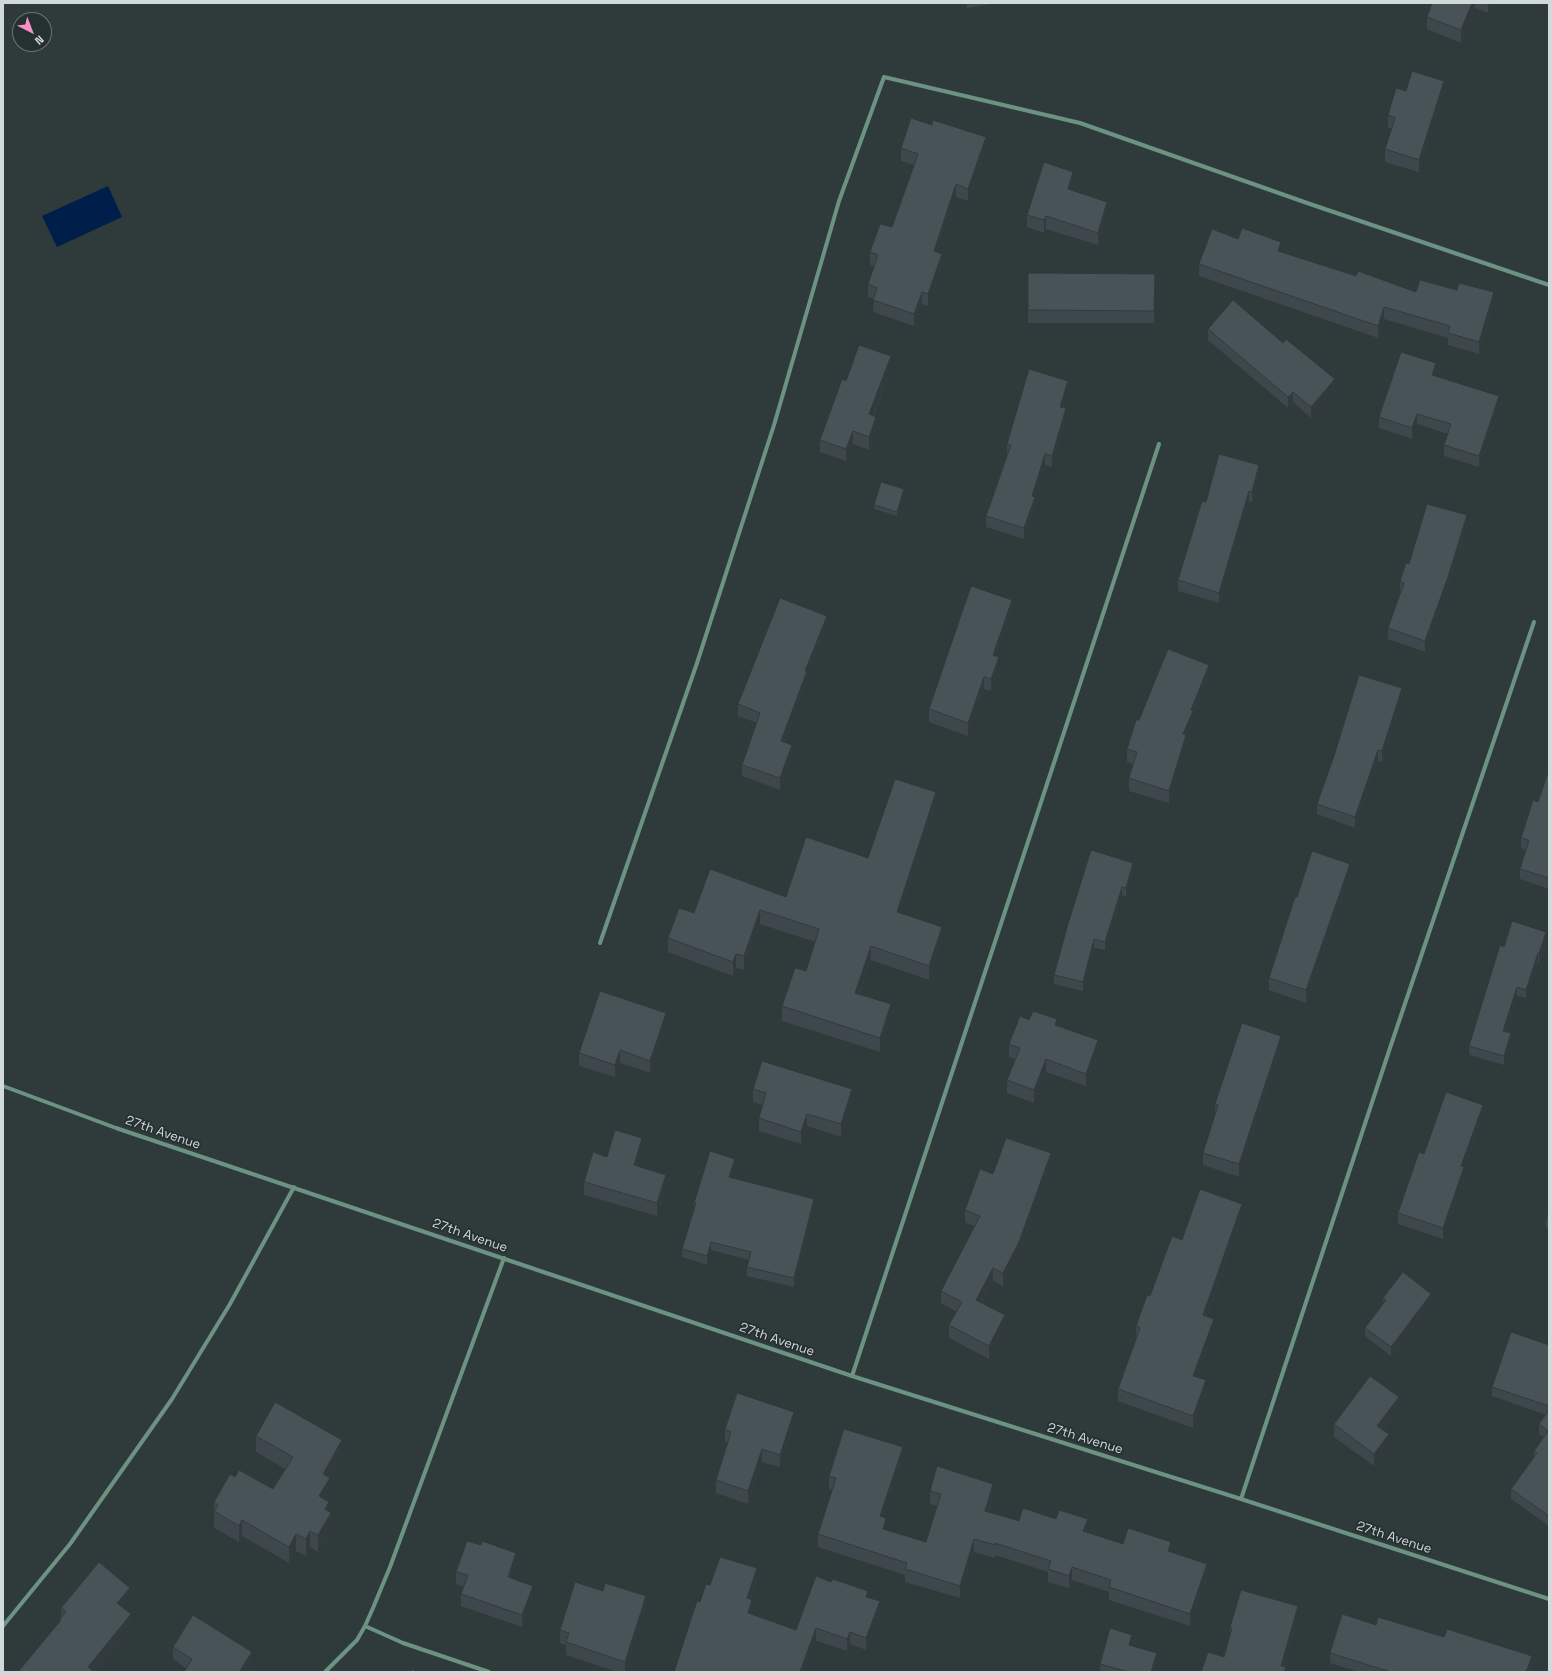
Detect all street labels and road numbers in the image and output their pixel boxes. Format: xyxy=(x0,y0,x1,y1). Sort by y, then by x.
street label: 27th Avenue xyxy=(123,1113,203,1153)
street label: 27th Avenue xyxy=(430,1216,510,1256)
street label: 27th Avenue xyxy=(737,1320,817,1360)
street label: 27th Avenue xyxy=(1045,1420,1125,1458)
street label: 27th Avenue xyxy=(1354,1518,1434,1558)

